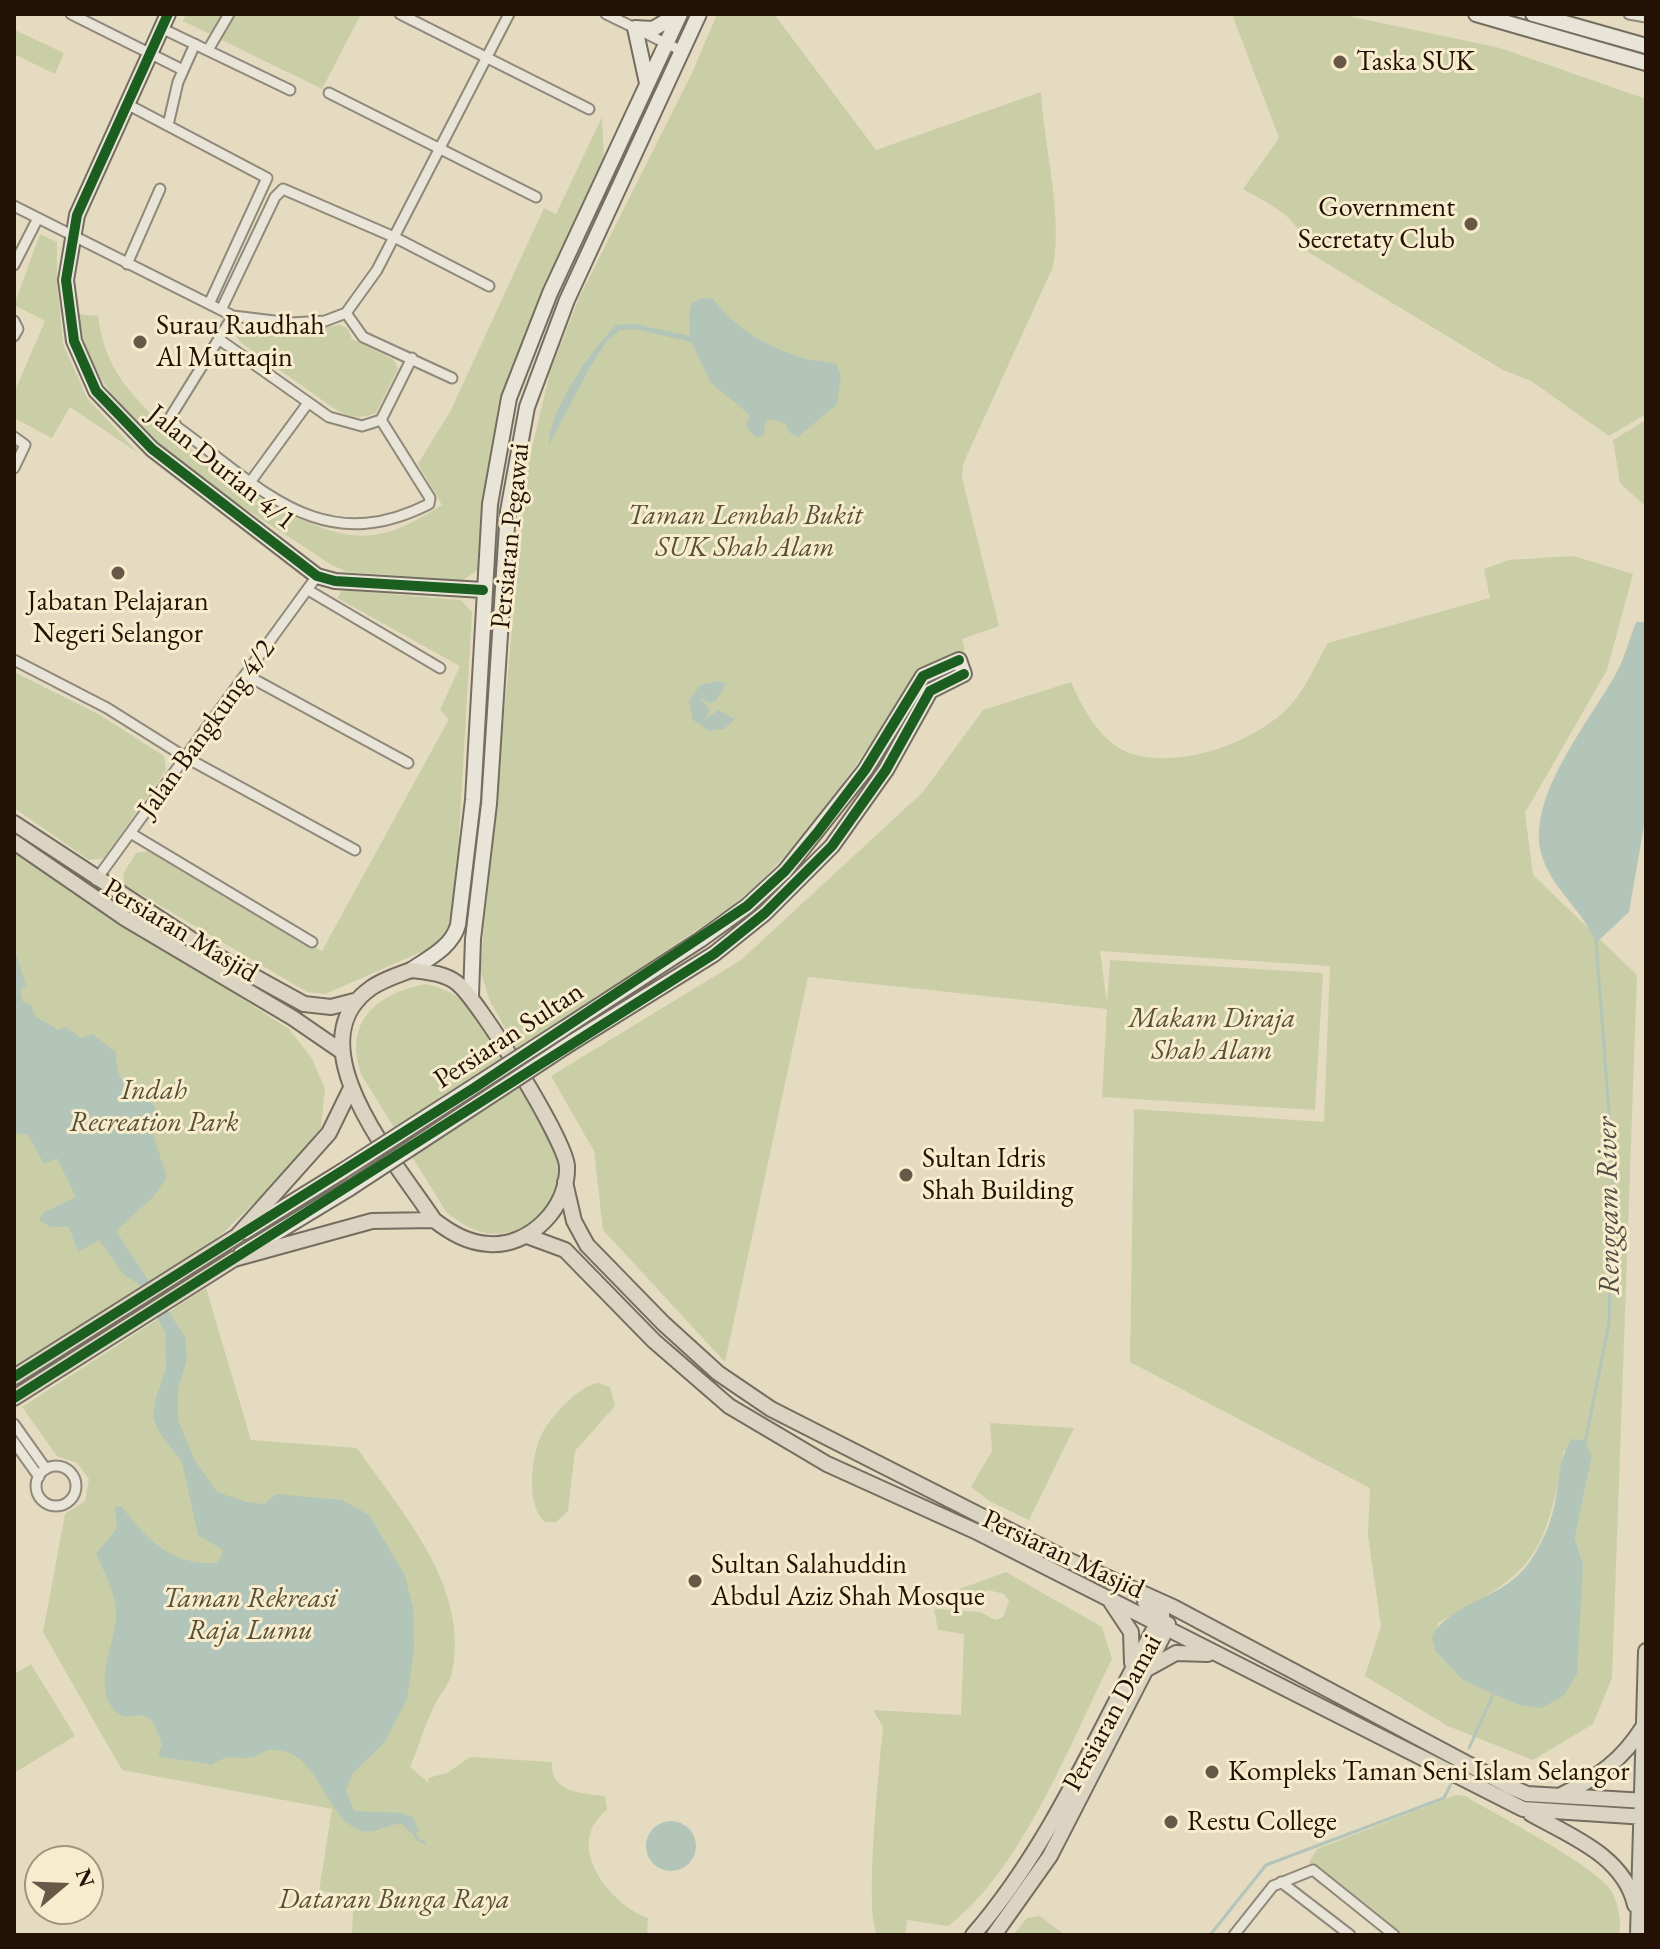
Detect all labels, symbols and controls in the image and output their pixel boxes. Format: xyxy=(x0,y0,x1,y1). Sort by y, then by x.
place label: Taska SUK xyxy=(1356,45,1475,79)
marker: Taska SUK xyxy=(1331,53,1349,71)
place label: Government Secretaty Club xyxy=(1298,191,1455,257)
marker: Government Secretaty Club xyxy=(1462,215,1480,233)
place label: Surau Raudhah Al Muttaqin xyxy=(156,309,325,375)
marker: Surau Raudhah Al Muttaqin xyxy=(131,333,149,351)
street label: Jalan Durian 4/1 xyxy=(140,398,302,538)
street label: Persiaran Pegawai xyxy=(485,441,537,631)
park label: Taman Lembah Bukit SUK Shah Alam xyxy=(627,499,863,565)
marker: Jabatan Pelajaran Negeri Selangor xyxy=(109,564,127,582)
place label: Jabatan Pelajaran Negeri Selangor xyxy=(27,585,209,651)
street label: Jalan Bangkung 4/2 xyxy=(131,633,283,825)
street label: Persiaran Masjid xyxy=(97,872,263,990)
street label: Persiaran Sultan xyxy=(428,975,590,1097)
park label: Makam Diraja Shah Alam xyxy=(1128,1002,1296,1068)
park label: Indah Recreation Park xyxy=(69,1074,239,1140)
water label: Renggam River xyxy=(1589,1117,1629,1295)
place label: Sultan Idris Shah Building xyxy=(922,1142,1073,1208)
marker: Sultan Idris Shah Building xyxy=(897,1166,915,1184)
street label: Persiaran Masjid xyxy=(977,1503,1149,1607)
place label: Sultan Salahuddin Abdul Aziz Shah Mosque xyxy=(711,1548,985,1614)
marker: Sultan Salahuddin Abdul Aziz Shah Mosque xyxy=(686,1572,704,1590)
park label: Taman Rekreasi Raja Lumu xyxy=(163,1582,337,1648)
street label: Persiaran Damai xyxy=(1056,1629,1170,1797)
place label: Kompleks Taman Seni Islam Selangor xyxy=(1228,1755,1630,1789)
marker: Kompleks Taman Seni Islam Selangor xyxy=(1203,1763,1221,1781)
place label: Restu College xyxy=(1187,1805,1337,1839)
marker: Restu College xyxy=(1162,1813,1180,1831)
north arrow xyxy=(24,1845,104,1925)
text: N xyxy=(69,1865,102,1891)
park label: Dataran Bunga Raya xyxy=(278,1883,510,1917)

